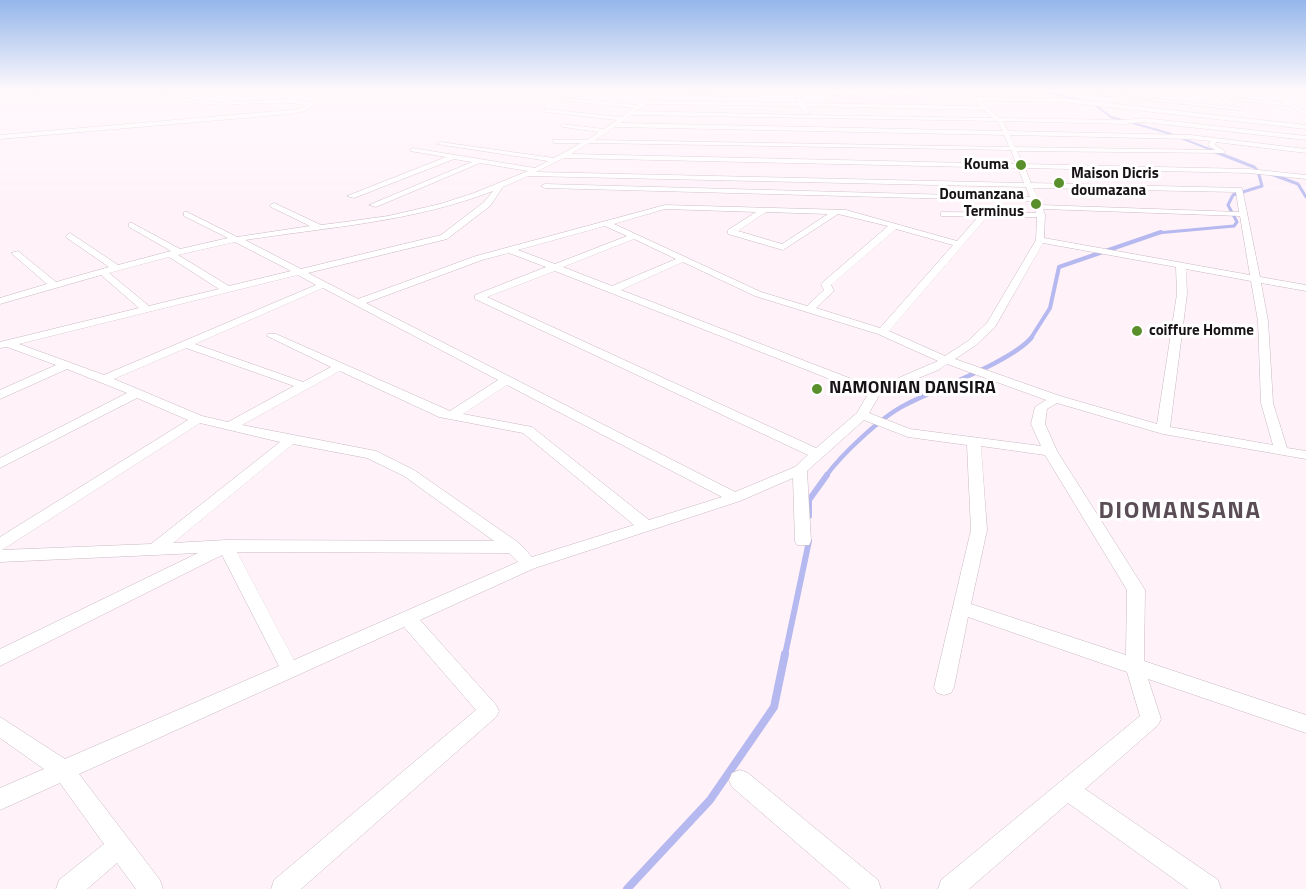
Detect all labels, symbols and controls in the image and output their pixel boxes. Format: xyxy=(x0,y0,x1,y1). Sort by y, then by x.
place label: Kouma xyxy=(964,156,1009,174)
marker: Kouma xyxy=(1014,158,1028,172)
place label: Maison Dicris doumazana xyxy=(1071,165,1159,200)
marker: Maison Dicris doumazana xyxy=(1052,176,1066,190)
place label: Doumanzana Terminus xyxy=(939,186,1024,221)
marker: Doumanzana Terminus xyxy=(1029,197,1043,211)
place label: coiffure Homme xyxy=(1149,322,1254,340)
marker: coiffure Homme xyxy=(1130,324,1144,338)
place label: NAMONIAN DANSIRA xyxy=(829,378,996,400)
marker: NAMONIAN DANSIRA xyxy=(810,382,824,396)
district label: DIOMANSANA xyxy=(1099,498,1261,526)

